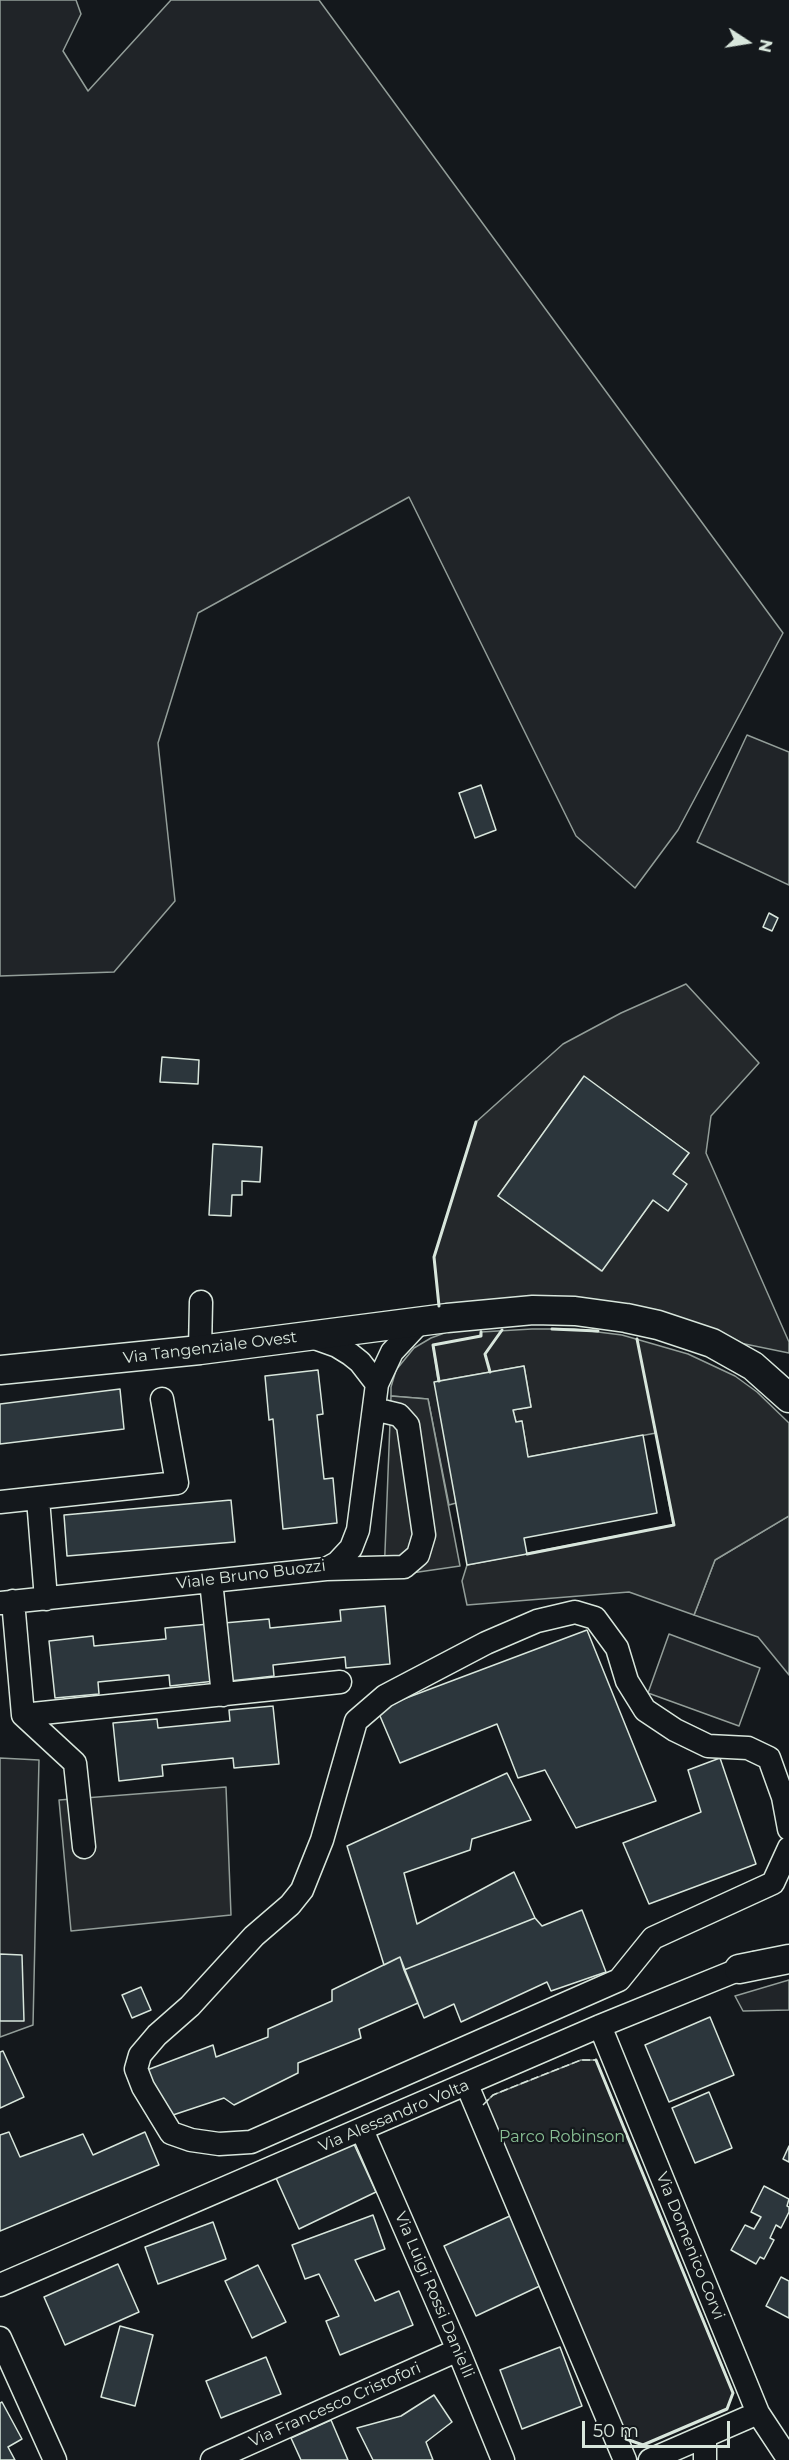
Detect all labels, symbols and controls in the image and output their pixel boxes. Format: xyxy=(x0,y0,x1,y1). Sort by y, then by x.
north arrow xyxy=(717,12,777,72)
text: N xyxy=(754,38,776,54)
street label: Via Tangenziale Ovest xyxy=(122,1328,298,1368)
street label: Viale Bruno Buozzi xyxy=(175,1556,327,1594)
street label: Via Alessandro Volta xyxy=(316,2076,472,2156)
park label: Parco Robinson xyxy=(499,2127,625,2147)
street label: Via Domenico Corvi xyxy=(652,2169,728,2323)
street label: Via Luigi Rossi Danielli xyxy=(390,2209,478,2381)
street label: Via Francesco Cristofori xyxy=(246,2358,424,2452)
scale bar xyxy=(585,2409,734,2447)
text: 50 m xyxy=(593,2420,639,2442)

